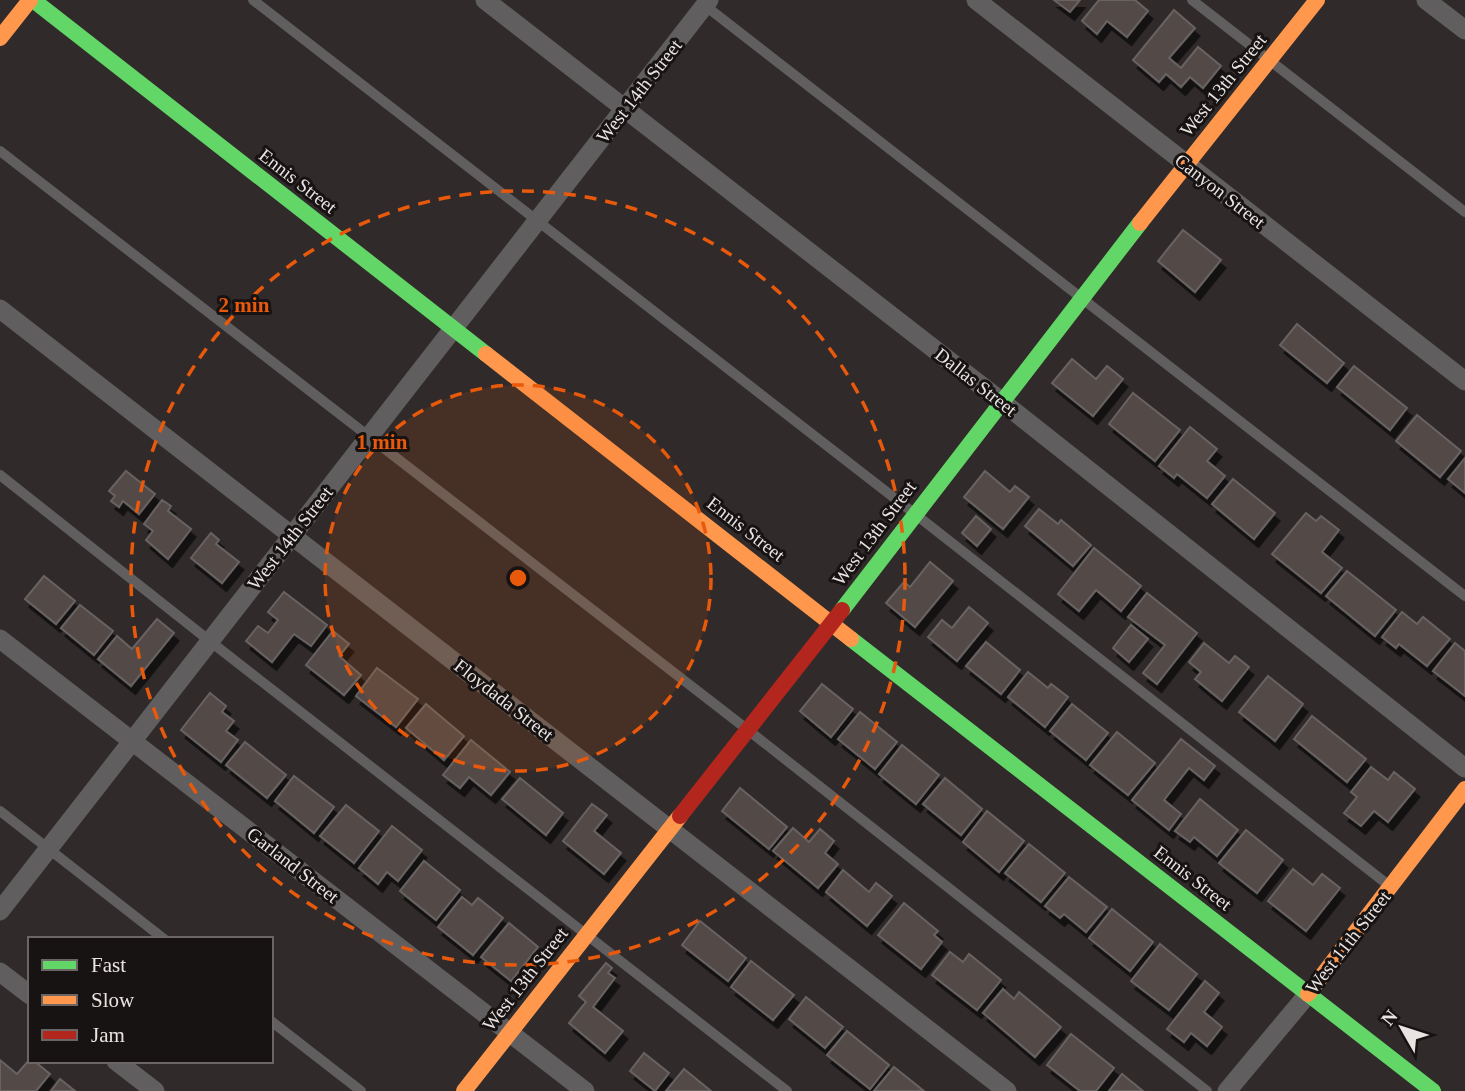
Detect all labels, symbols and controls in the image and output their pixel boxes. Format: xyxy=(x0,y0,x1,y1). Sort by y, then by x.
street label: West 13th Street xyxy=(1175,29,1271,140)
street label: West 14th Street xyxy=(592,35,686,147)
street label: Ennis Street xyxy=(255,144,341,218)
street label: Canyon Street xyxy=(1171,149,1270,233)
text: 2 min xyxy=(219,293,270,317)
street label: Dallas Street xyxy=(931,344,1021,421)
text: 1 min xyxy=(357,430,408,454)
street label: West 13th Street xyxy=(828,476,920,589)
street label: West 14th Street xyxy=(243,482,337,594)
street label: Ennis Street xyxy=(703,492,789,566)
centre of rings xyxy=(506,566,530,590)
street label: Floydada Street xyxy=(450,655,558,746)
street label: Garland Street xyxy=(243,823,343,908)
street label: Ennis Street xyxy=(1150,841,1236,915)
street label: West 11th Street xyxy=(1301,886,1395,997)
street label: West 13th Street xyxy=(478,923,572,1035)
legend xyxy=(28,937,273,1063)
text: Fast xyxy=(91,953,126,977)
text: Slow xyxy=(91,988,135,1012)
north arrow xyxy=(1367,993,1437,1063)
text: N xyxy=(1377,1005,1402,1030)
text: Jam xyxy=(91,1023,125,1047)

